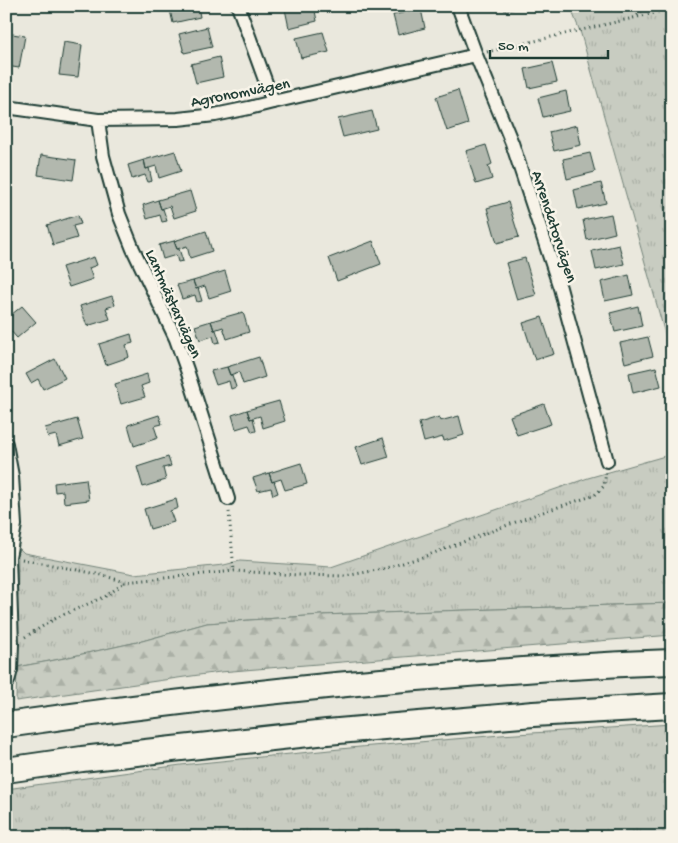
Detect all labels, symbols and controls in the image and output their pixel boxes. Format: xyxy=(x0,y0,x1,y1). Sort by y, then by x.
scale bar xyxy=(490,28,608,60)
text: 50 m xyxy=(498,38,529,56)
street label: Agronomvägen xyxy=(189,75,292,113)
street label: Arrendatorvägen xyxy=(526,169,580,286)
street label: Lantmästarvägen xyxy=(139,247,204,362)

